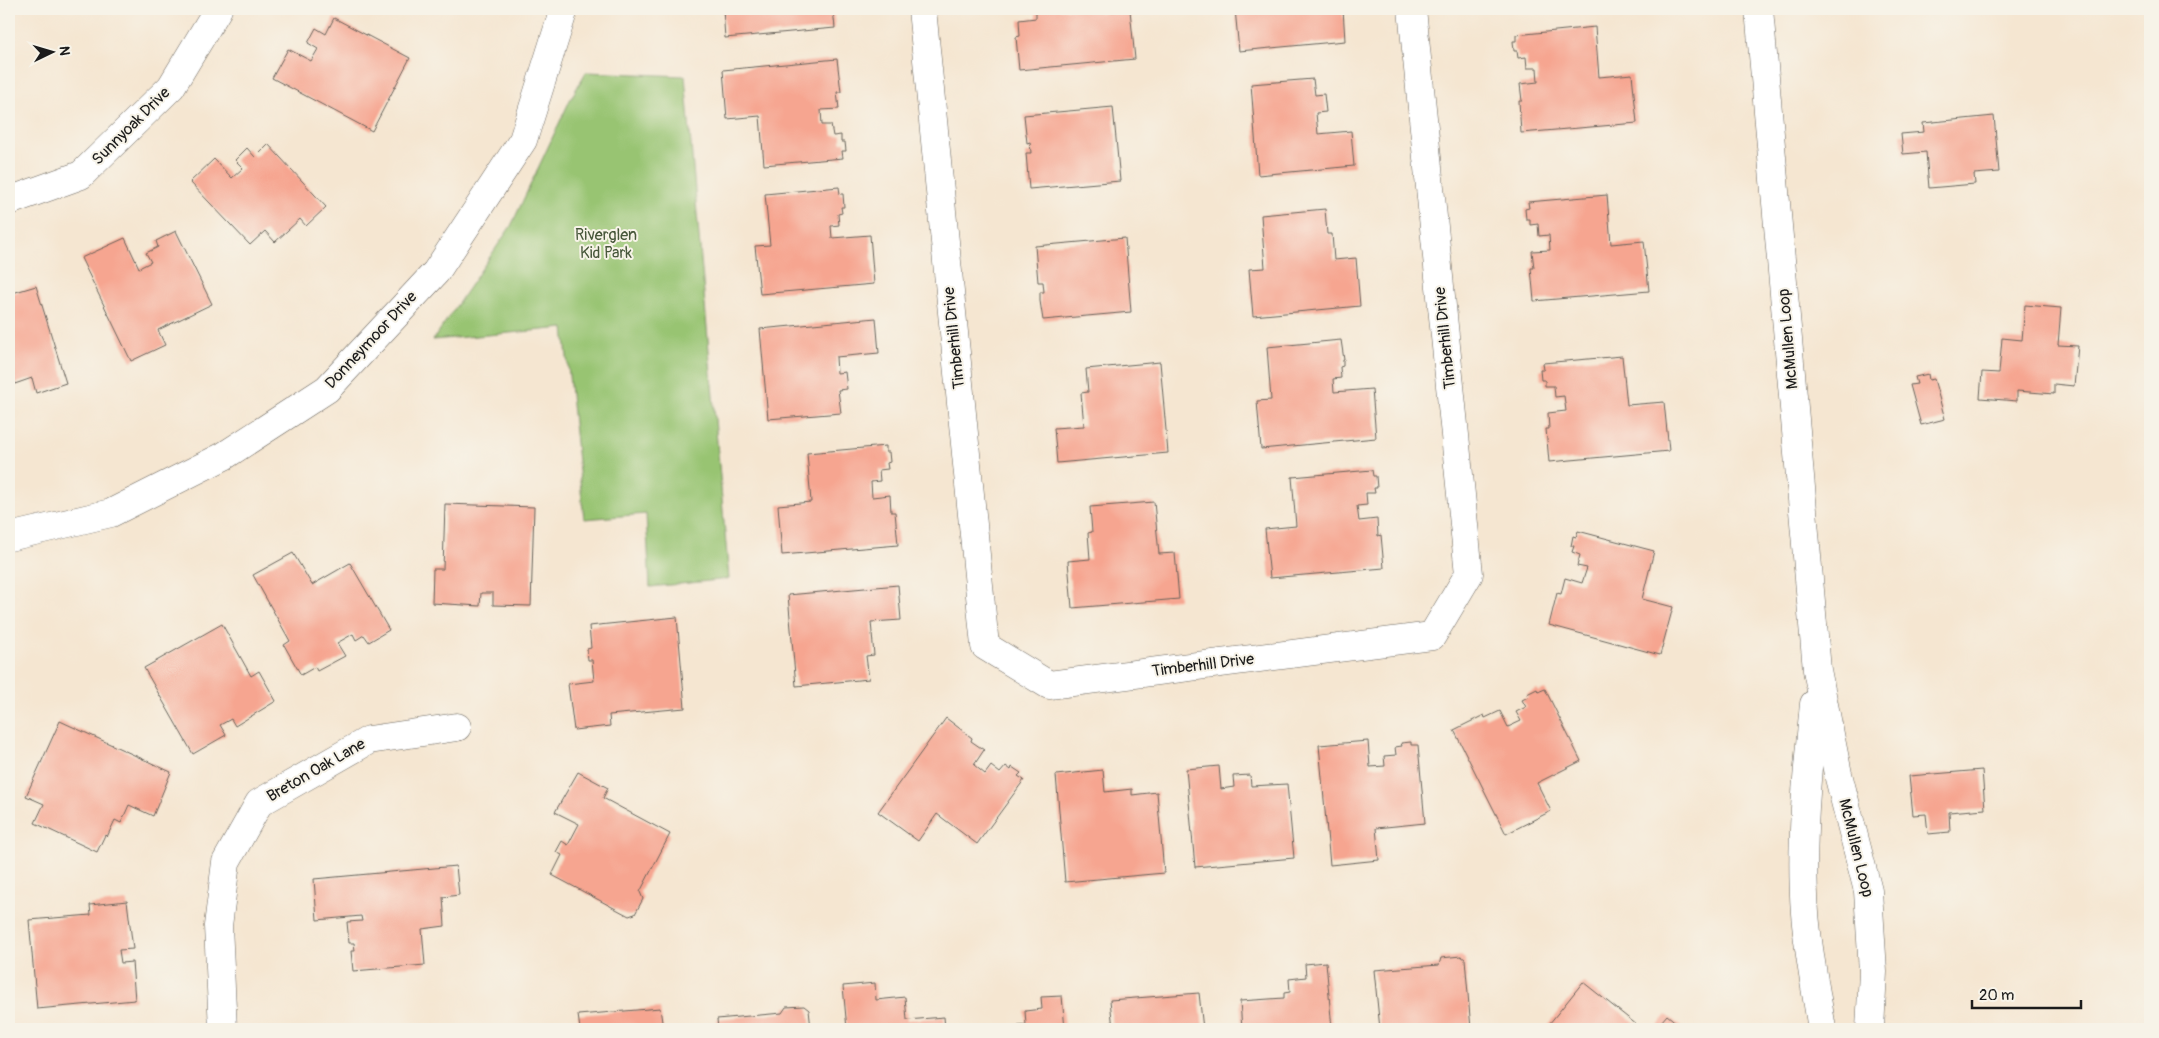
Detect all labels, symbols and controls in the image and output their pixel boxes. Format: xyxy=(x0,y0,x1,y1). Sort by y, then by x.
north arrow xyxy=(28,28,78,78)
text: N xyxy=(56,45,73,56)
street label: Sunnyoak Drive xyxy=(88,83,174,169)
park label: Riverglen Kid Park xyxy=(575,225,637,263)
street label: Timberhill Drive xyxy=(939,286,969,390)
street label: Timberhill Drive xyxy=(1430,286,1460,390)
street label: Donneymoor Drive xyxy=(321,287,421,393)
street label: McMullen Loop xyxy=(1774,288,1802,390)
street label: Timberhill Drive xyxy=(1151,649,1255,681)
street label: Breton Oak Lane xyxy=(263,734,369,806)
street label: McMullen Loop xyxy=(1834,797,1878,899)
scale bar xyxy=(1972,978,2080,1010)
text: 20 m xyxy=(1979,986,2014,1005)

